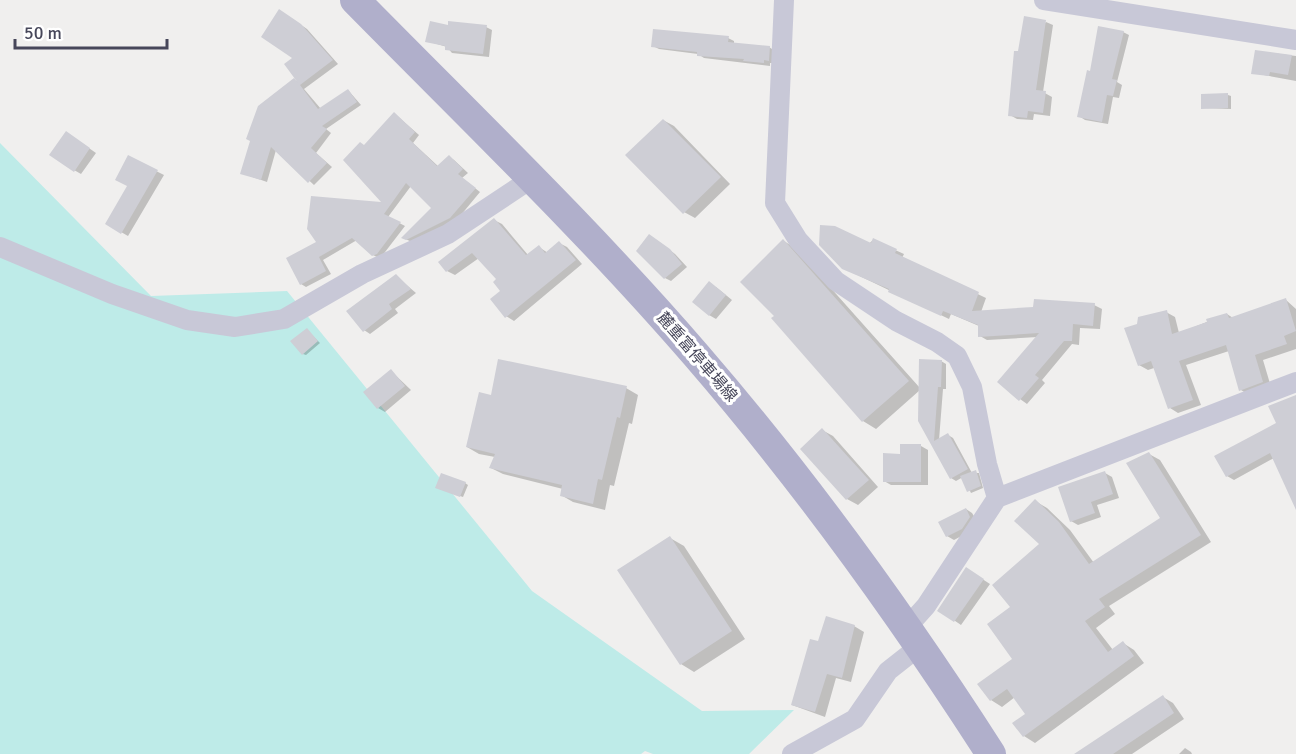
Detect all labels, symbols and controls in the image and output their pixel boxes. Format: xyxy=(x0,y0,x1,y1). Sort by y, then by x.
scale bar xyxy=(15,12,166,50)
text: 50 m xyxy=(24,22,62,44)
street label: 麓重富停車場線 xyxy=(653,308,741,406)

